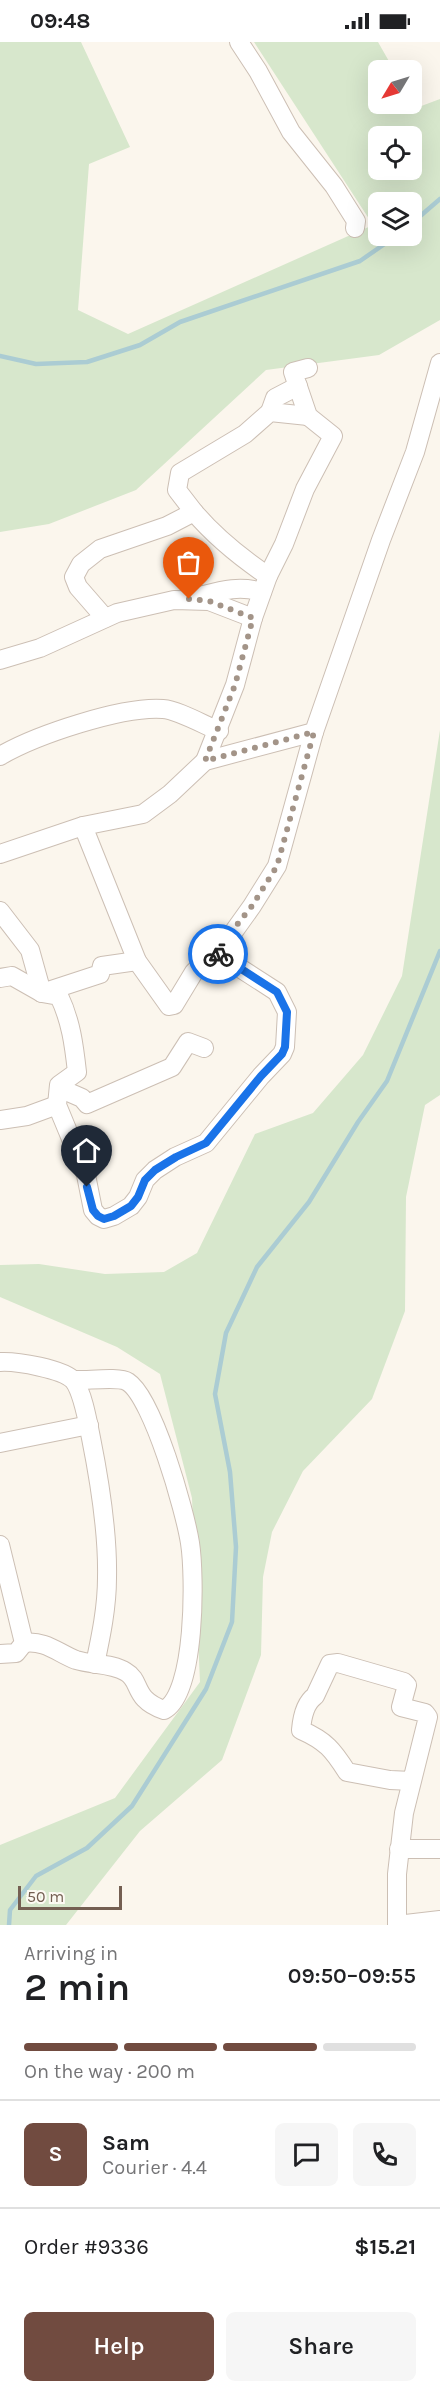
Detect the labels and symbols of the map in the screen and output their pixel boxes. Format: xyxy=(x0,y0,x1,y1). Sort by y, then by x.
north arrow xyxy=(368,60,422,114)
pin xyxy=(163,537,214,599)
courier xyxy=(188,924,248,984)
pin xyxy=(61,1125,112,1187)
scale bar xyxy=(18,1883,122,1910)

